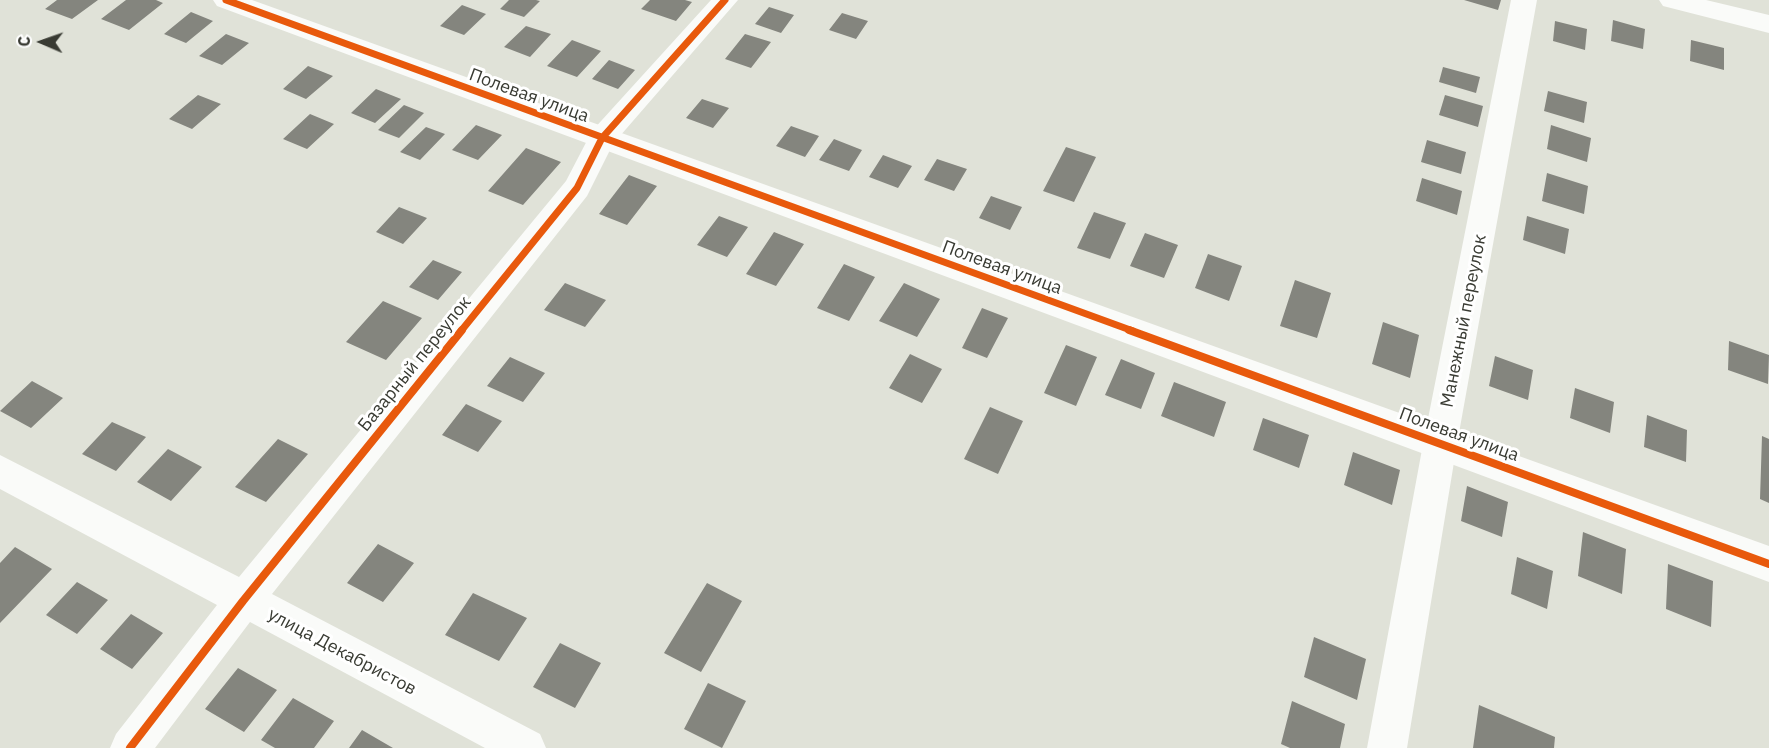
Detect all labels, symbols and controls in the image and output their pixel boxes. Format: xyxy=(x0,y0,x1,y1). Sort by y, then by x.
north arrow xyxy=(12,12,72,72)
text: С xyxy=(14,36,34,47)
street label: Полевая улица xyxy=(466,64,592,128)
street label: Манежный переулок xyxy=(1437,233,1491,409)
street label: Полевая улица xyxy=(939,236,1065,300)
street label: Базарный переулок xyxy=(354,292,476,436)
street label: Полевая улица xyxy=(1396,403,1522,467)
street label: улица Декабристов xyxy=(264,604,420,700)

